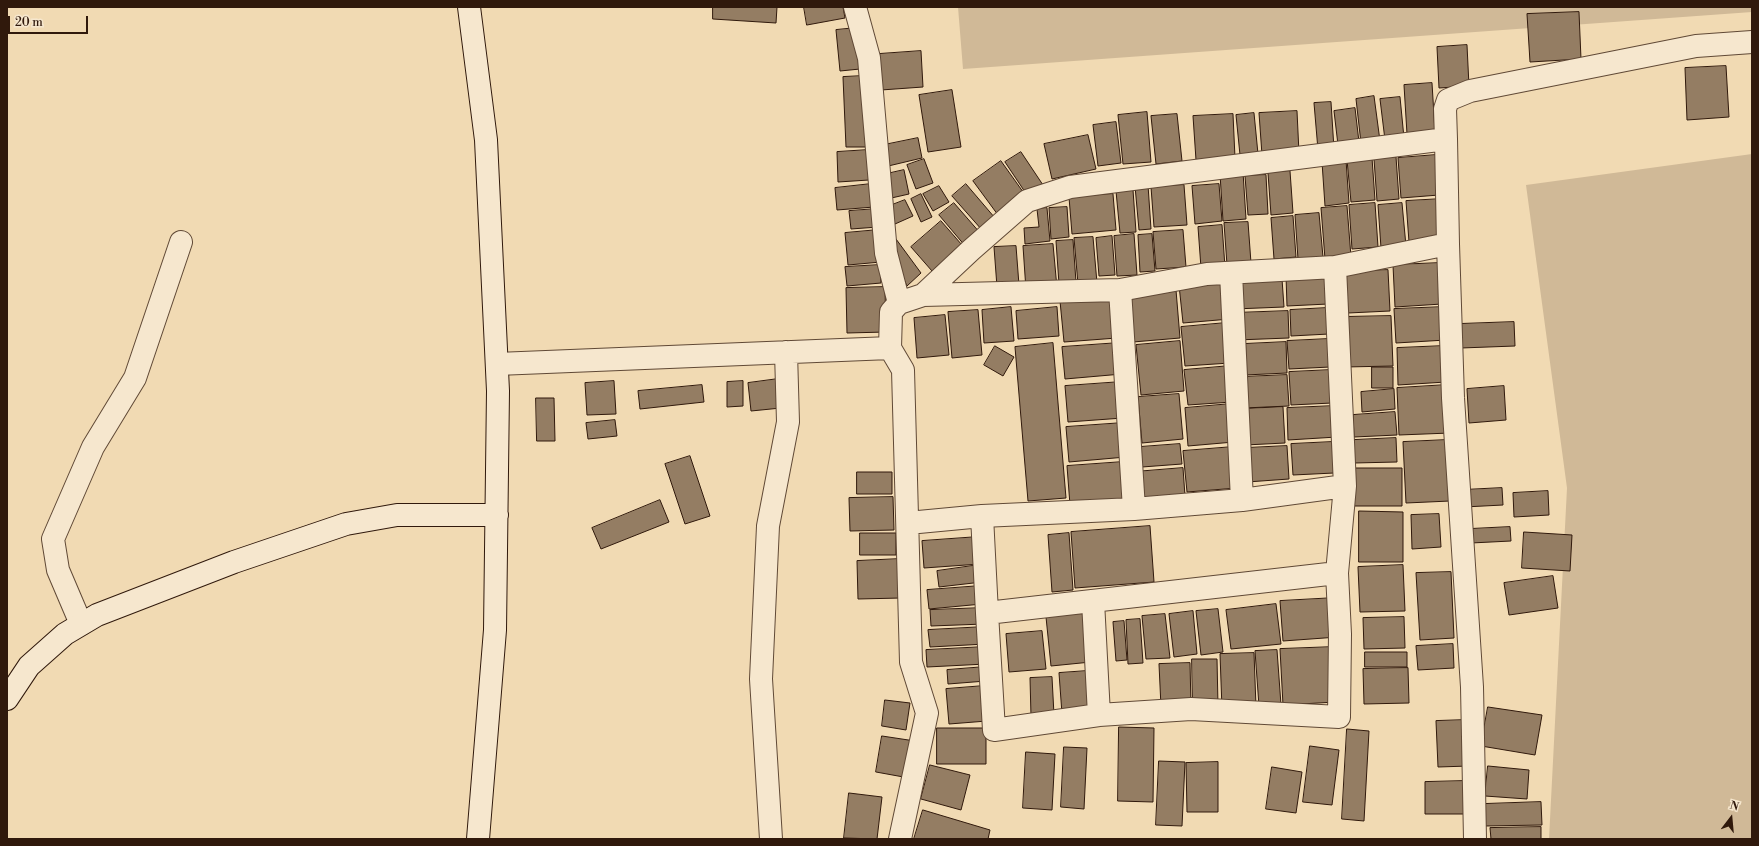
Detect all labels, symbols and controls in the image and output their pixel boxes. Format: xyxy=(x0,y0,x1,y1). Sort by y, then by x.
scale bar xyxy=(10,8,90,34)
text: 20 m xyxy=(15,15,43,30)
north arrow xyxy=(1711,798,1751,838)
text: N xyxy=(1728,799,1740,814)

